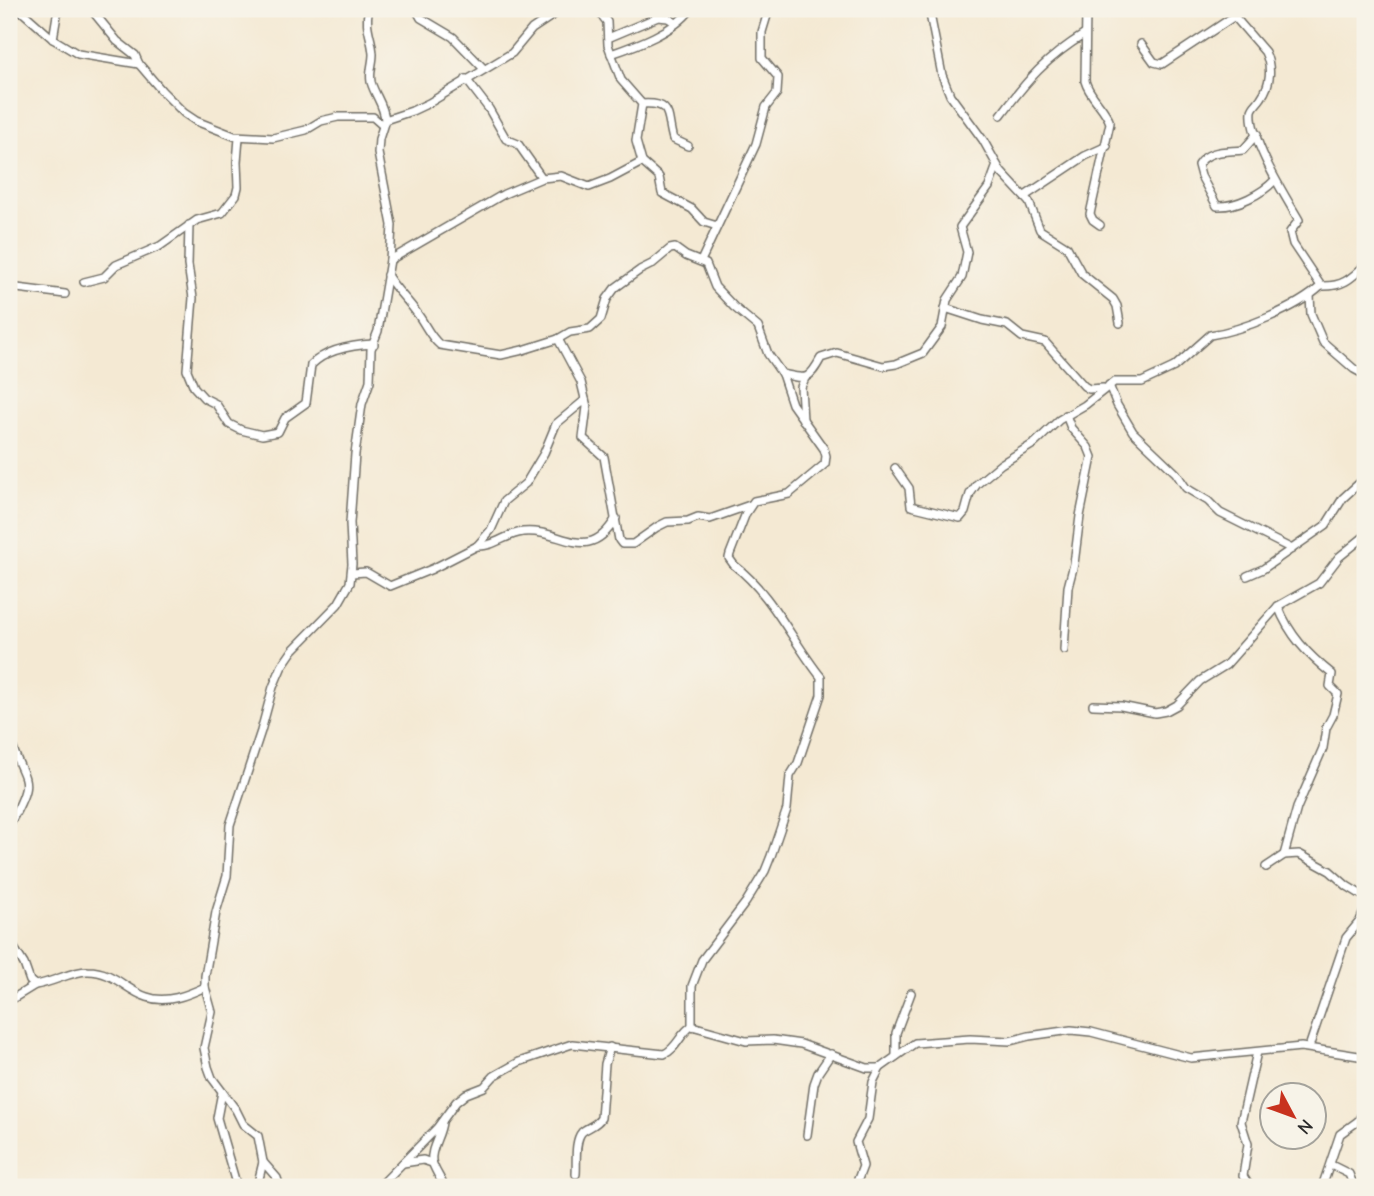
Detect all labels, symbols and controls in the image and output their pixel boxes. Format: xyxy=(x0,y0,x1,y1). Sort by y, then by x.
north arrow xyxy=(1258,1080,1328,1150)
text: N xyxy=(1293,1115,1317,1138)

